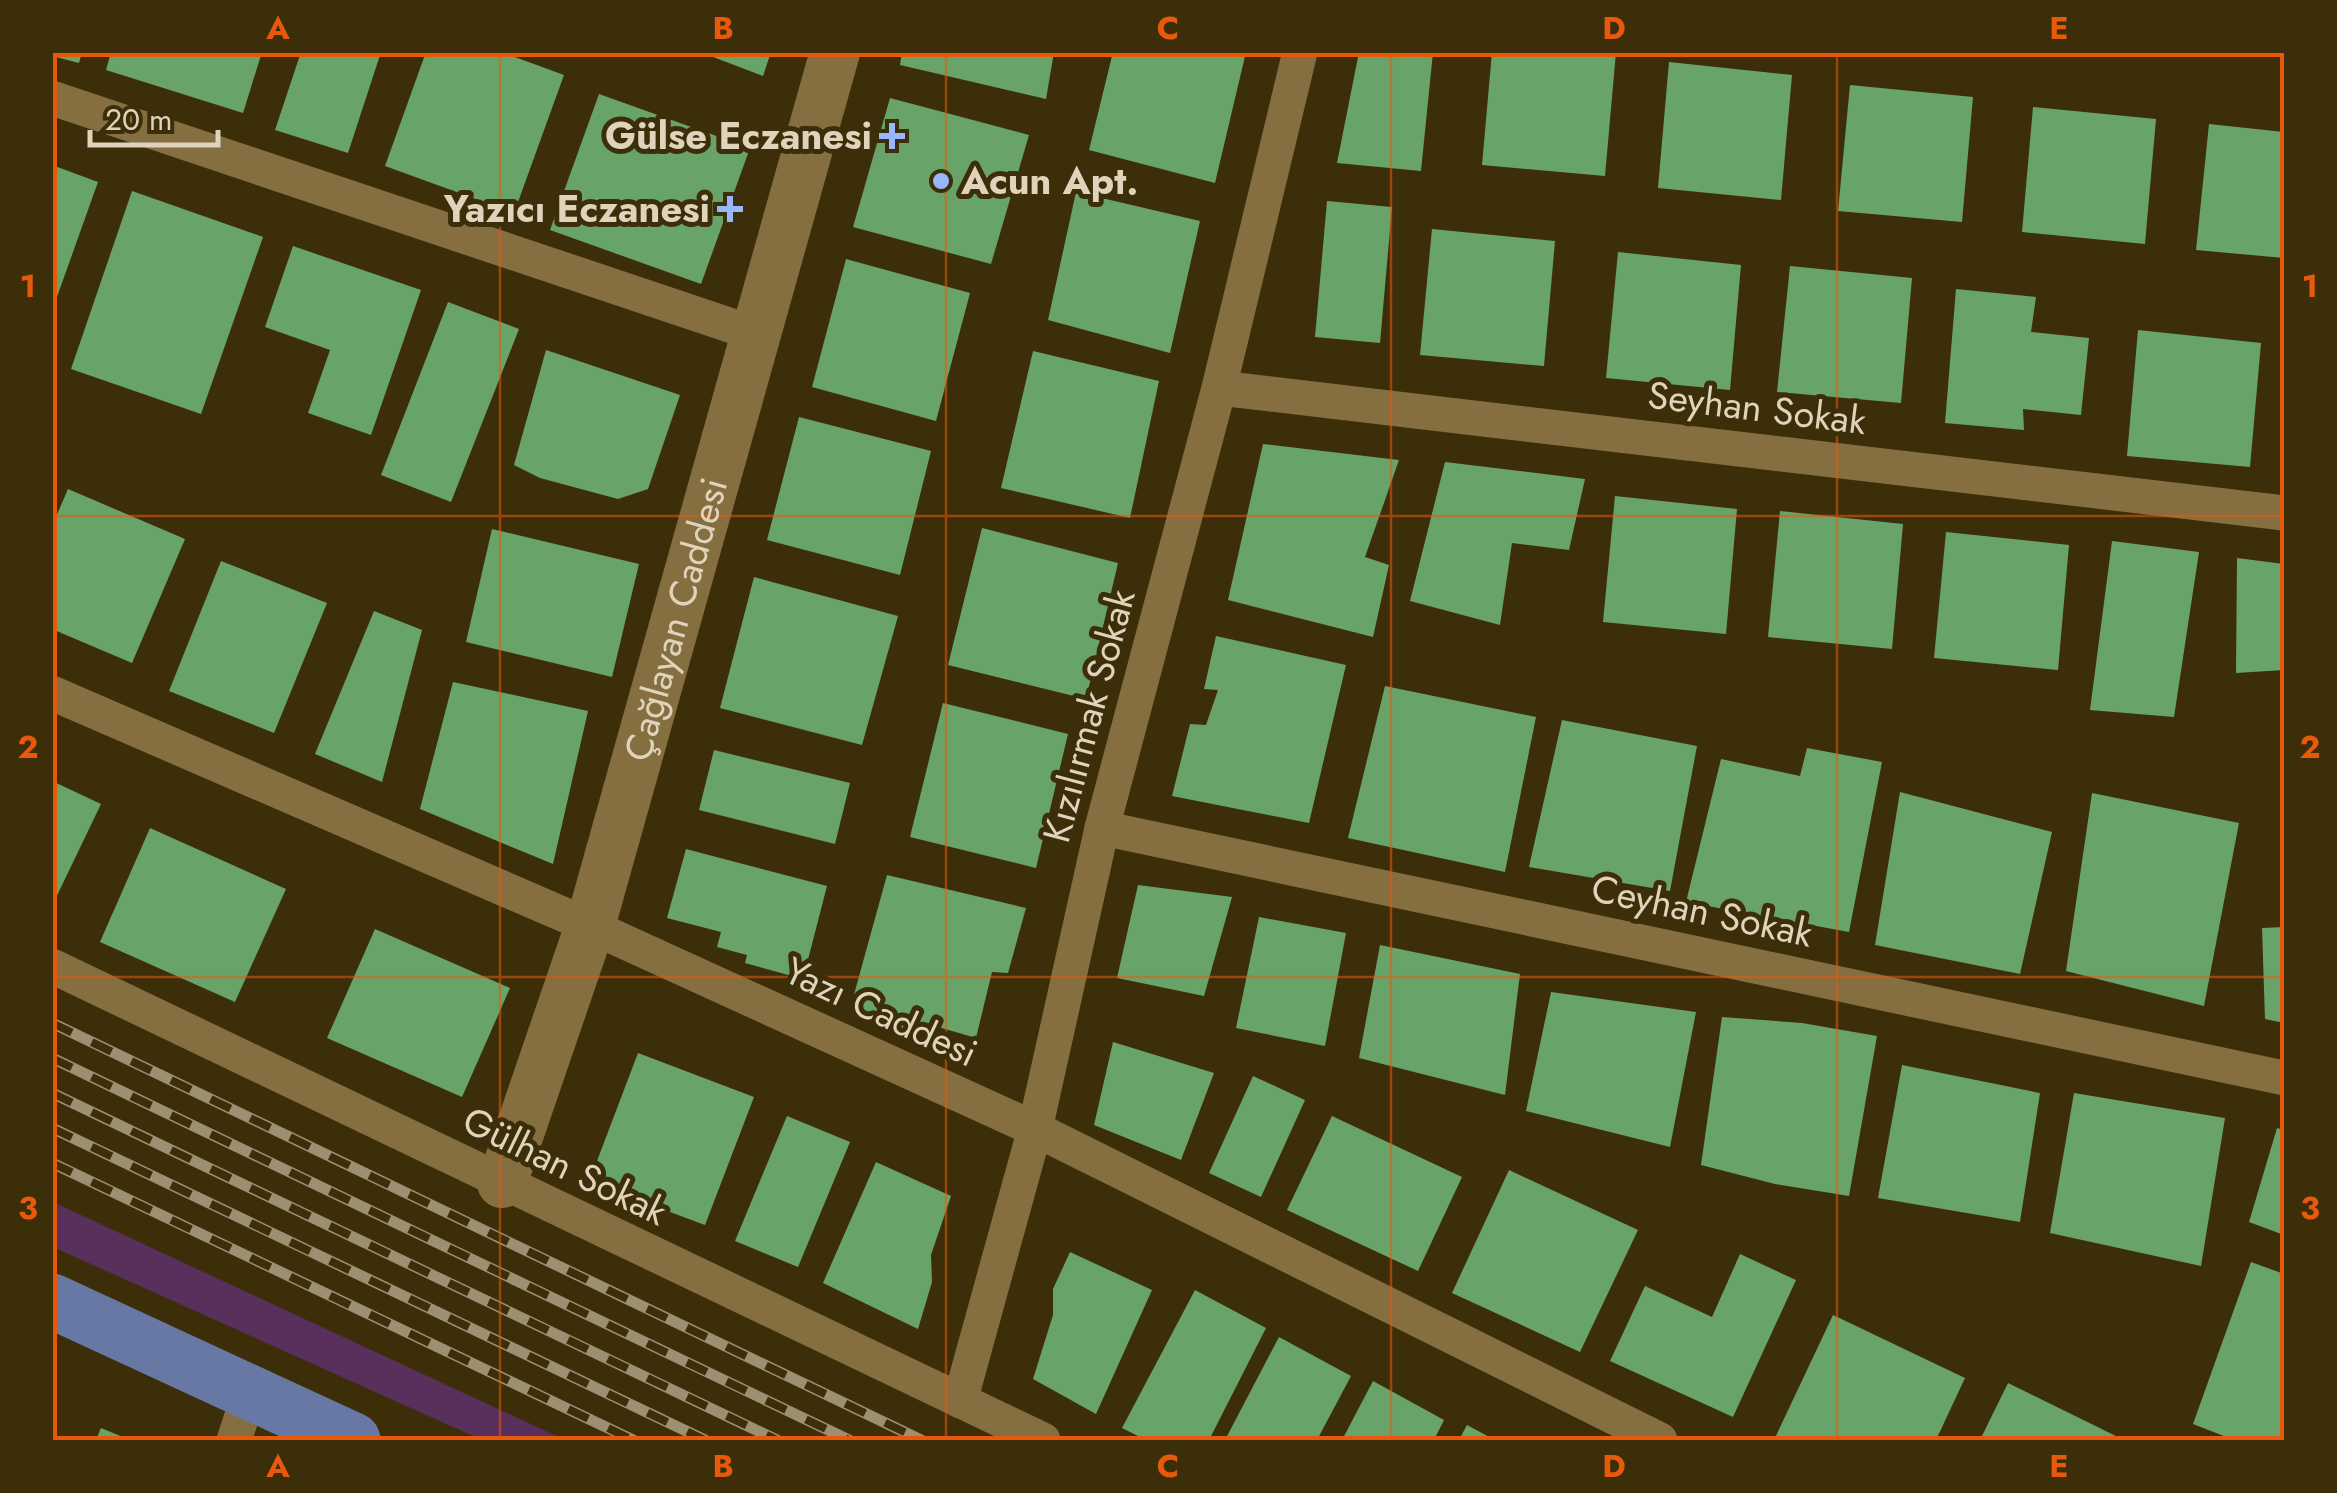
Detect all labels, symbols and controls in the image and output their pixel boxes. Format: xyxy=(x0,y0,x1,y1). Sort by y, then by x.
text: A xyxy=(265,5,290,51)
text: B xyxy=(712,5,734,51)
text: C xyxy=(1157,5,1179,51)
text: D xyxy=(1602,5,1626,51)
text: E xyxy=(2049,5,2069,51)
scale bar xyxy=(90,85,218,147)
text: 20 m xyxy=(105,98,172,141)
place label: Gülse Eczanesi xyxy=(605,108,872,163)
marker: Gülse Eczanesi xyxy=(881,125,903,147)
place label: Acun Apt. xyxy=(960,153,1139,208)
marker: Acun Apt. xyxy=(930,170,952,192)
place label: Yazıcı Eczanesi xyxy=(443,181,710,236)
marker: Yazıcı Eczanesi xyxy=(719,198,741,220)
text: 1 xyxy=(20,263,36,309)
text: 1 xyxy=(2302,263,2318,309)
street label: Seyhan Sokak xyxy=(1645,367,1870,448)
street label: Çağlayan Caddesi xyxy=(610,471,741,767)
street label: Kızılırmak Sokak xyxy=(1028,583,1149,848)
text: 2 xyxy=(18,724,39,770)
text: 2 xyxy=(2300,724,2321,770)
street label: Ceyhan Sokak xyxy=(1587,860,1818,961)
street label: Yazı Caddesi xyxy=(776,943,987,1080)
street label: Gülhan Sokak xyxy=(454,1092,677,1239)
text: 3 xyxy=(18,1185,38,1231)
text: 3 xyxy=(2300,1185,2320,1231)
text: A xyxy=(265,1443,290,1489)
text: B xyxy=(712,1443,734,1489)
text: C xyxy=(1157,1443,1179,1489)
text: D xyxy=(1602,1443,1626,1489)
text: E xyxy=(2049,1443,2069,1489)

